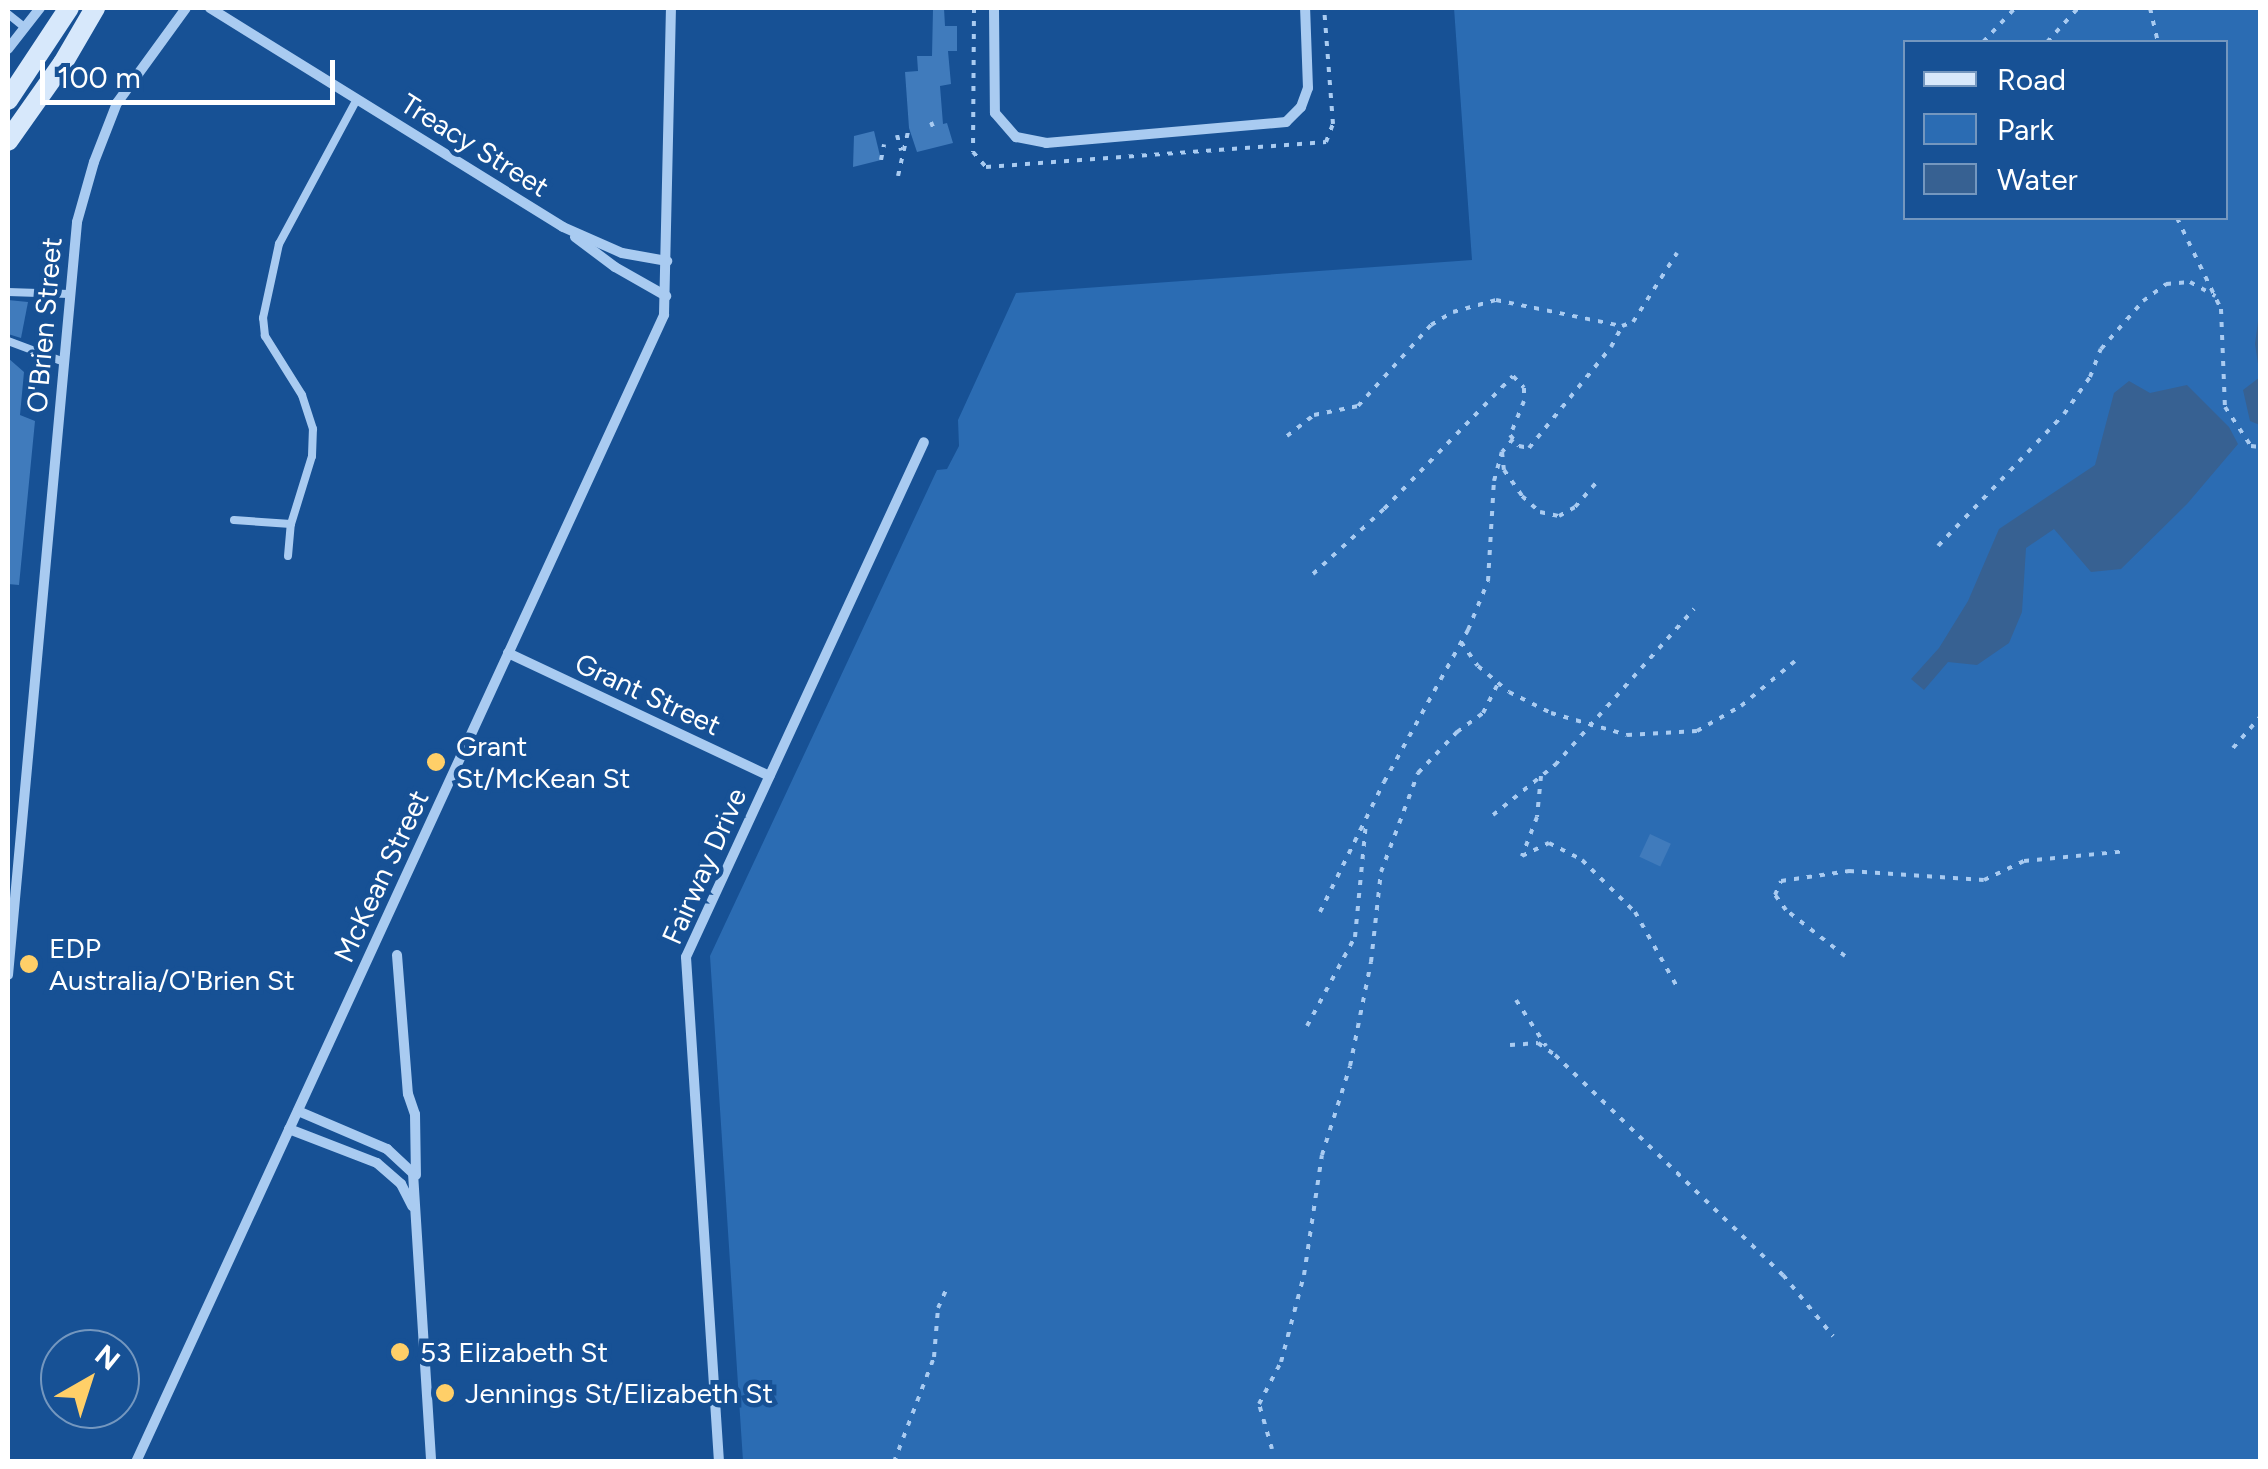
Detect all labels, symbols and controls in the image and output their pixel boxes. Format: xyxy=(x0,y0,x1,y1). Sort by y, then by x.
scale bar xyxy=(45,40,340,102)
legend xyxy=(1903,40,2228,220)
text: 100 m xyxy=(57,59,141,96)
text: Road xyxy=(1997,61,2066,98)
street label: Treacy Street xyxy=(395,86,555,204)
text: Park xyxy=(1997,111,2054,148)
text: Water xyxy=(1997,161,2078,198)
street label: O'Brien Street xyxy=(20,236,68,414)
street label: Grant Street xyxy=(570,646,726,742)
place label: Grant St/McKean St xyxy=(456,729,630,795)
marker: Grant St/McKean St xyxy=(425,751,447,773)
street label: Fairway Drive xyxy=(655,783,753,949)
street label: McKean Street xyxy=(326,785,436,967)
place label: EDP Australia/O'Brien St xyxy=(49,931,295,997)
marker: EDP Australia/O'Brien St xyxy=(18,953,40,975)
north arrow xyxy=(40,1329,140,1429)
place label: 53 Elizabeth St xyxy=(420,1335,608,1369)
text: N xyxy=(89,1337,127,1377)
marker: 53 Elizabeth St xyxy=(389,1341,411,1363)
place label: Jennings St/Elizabeth St xyxy=(465,1376,773,1410)
marker: Jennings St/Elizabeth St xyxy=(434,1382,456,1404)

